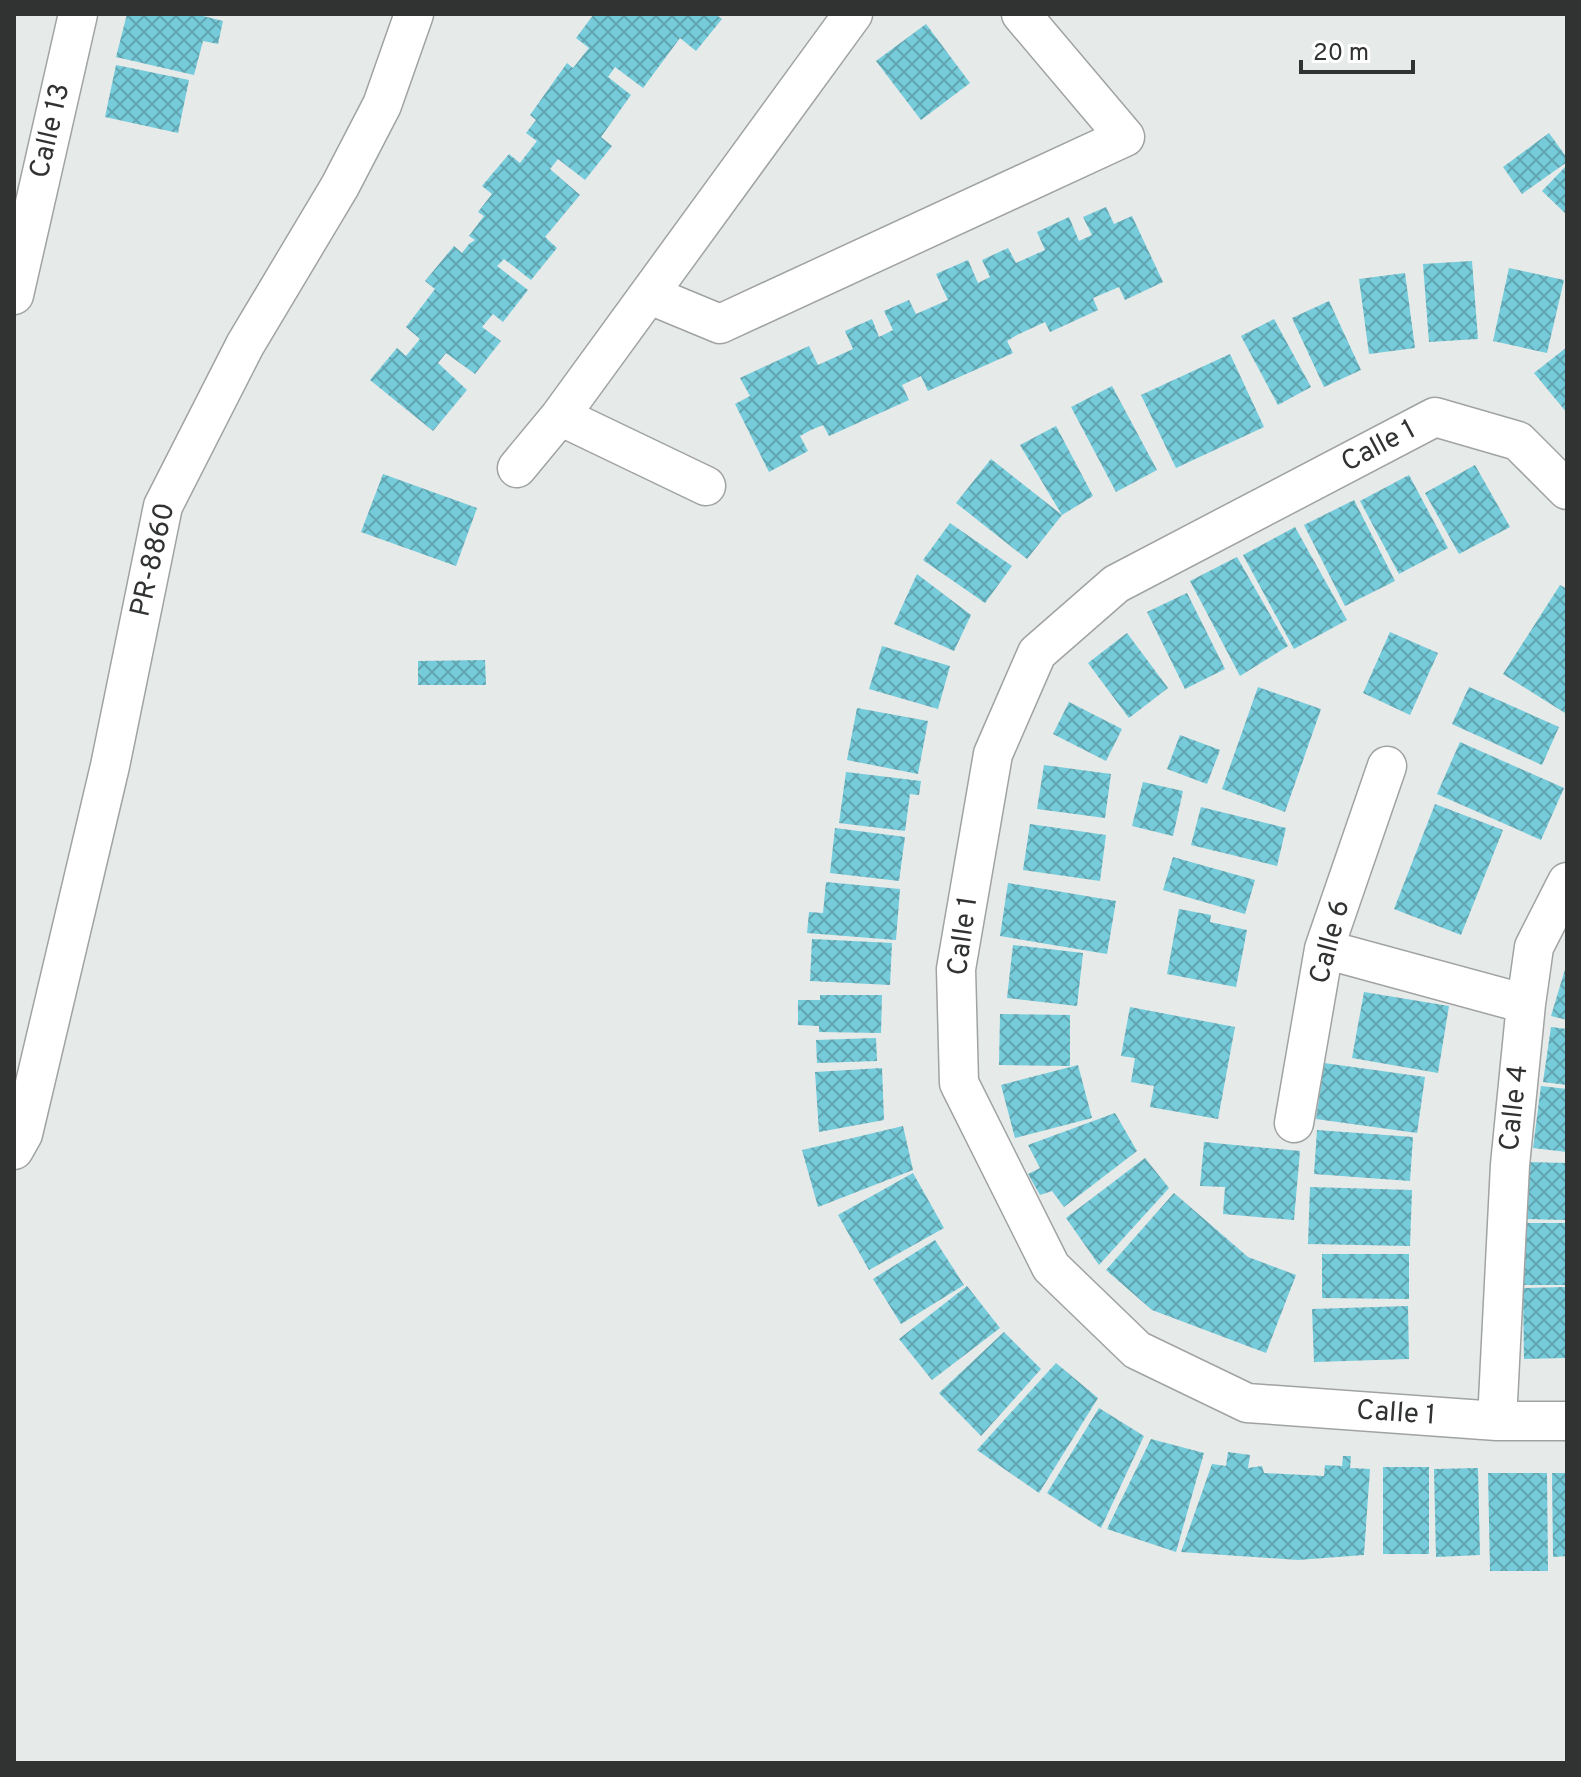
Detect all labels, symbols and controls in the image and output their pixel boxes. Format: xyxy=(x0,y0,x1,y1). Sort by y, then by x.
scale bar xyxy=(1301,24,1413,74)
text: 20 m xyxy=(1313,39,1369,69)
street label: Calle 13 xyxy=(23,80,79,182)
street label: Calle 1 xyxy=(1335,412,1423,482)
street label: PR-8860 xyxy=(123,499,185,621)
street label: Calle 1 xyxy=(941,894,987,978)
street label: Calle 6 xyxy=(1302,896,1360,988)
street label: Calle 4 xyxy=(1493,1063,1537,1153)
street label: Calle 1 xyxy=(1355,1393,1437,1435)

